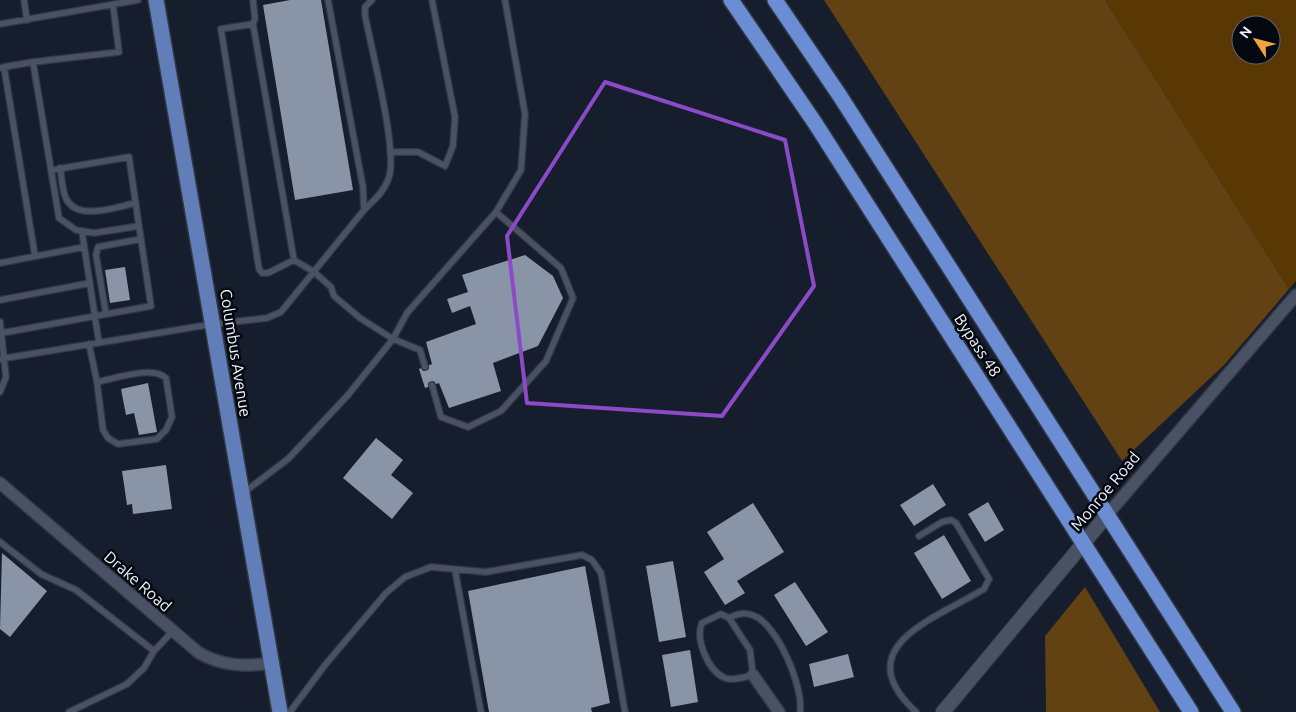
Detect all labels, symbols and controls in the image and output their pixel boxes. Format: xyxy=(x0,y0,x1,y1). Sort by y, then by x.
north arrow xyxy=(1231,15,1281,65)
text: N xyxy=(1236,23,1255,41)
street label: Columbus Avenue xyxy=(217,288,255,418)
street label: Bypass 48 xyxy=(951,310,1005,380)
street label: Monroe Road xyxy=(1067,448,1143,534)
street label: Drake Road xyxy=(101,547,175,615)

